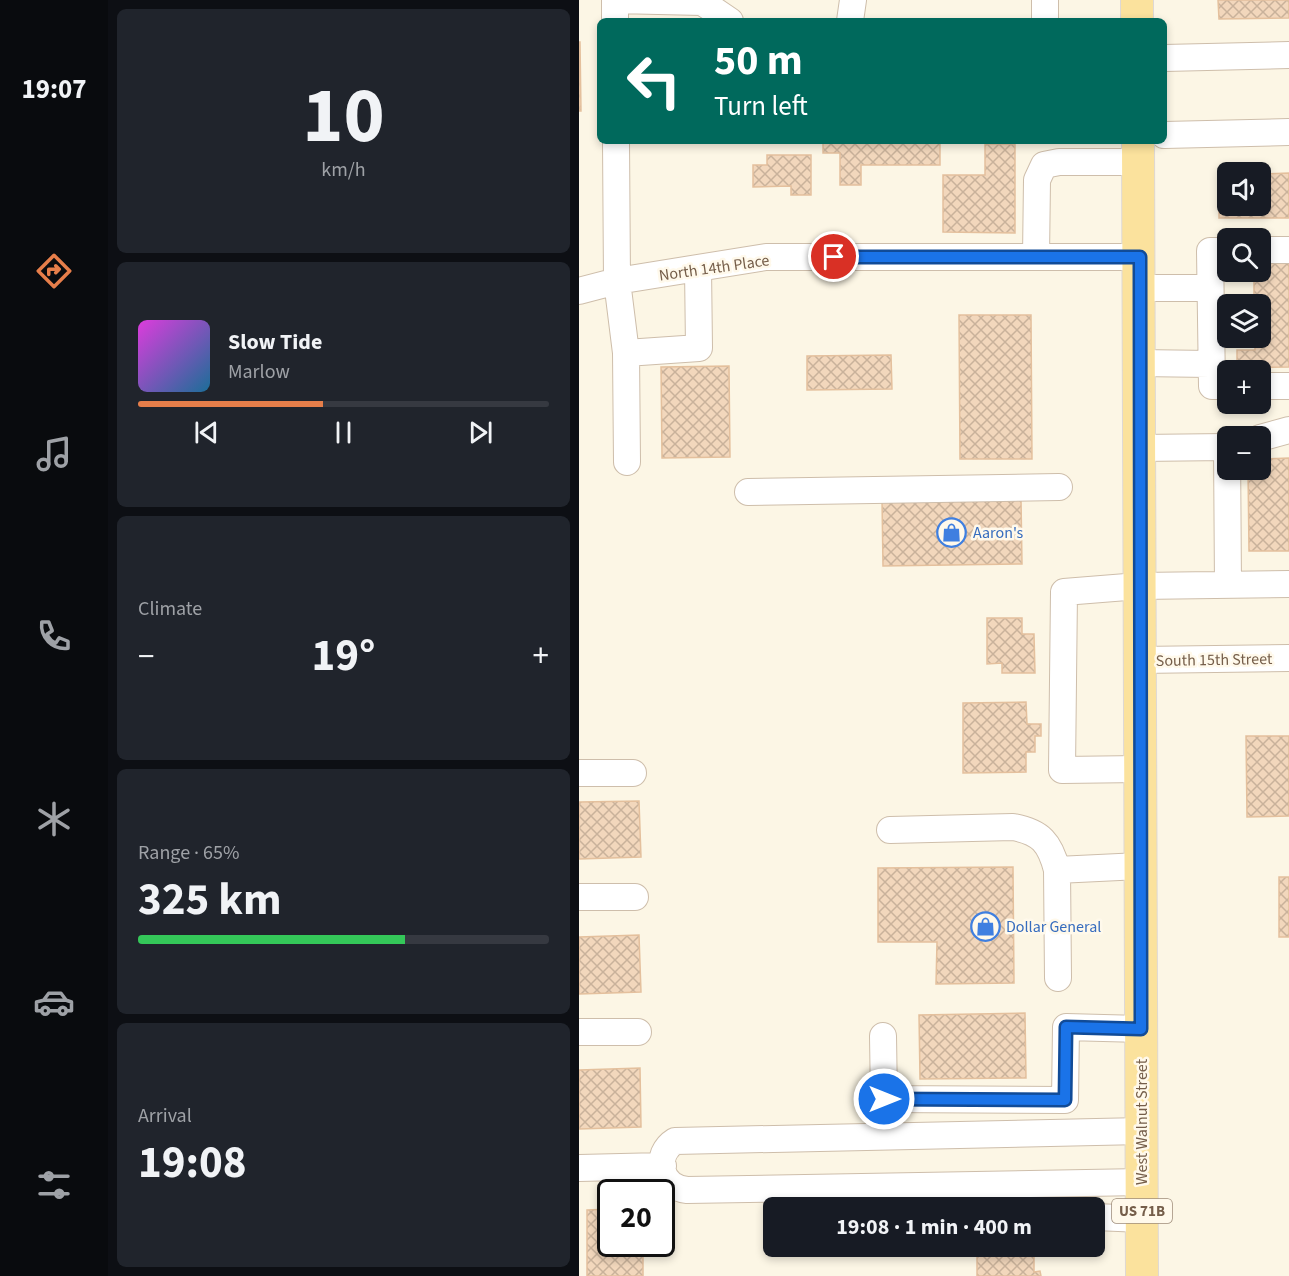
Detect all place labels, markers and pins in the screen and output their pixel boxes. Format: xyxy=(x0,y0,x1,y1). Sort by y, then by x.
pin xyxy=(808,231,859,282)
shop icon: Aaron's xyxy=(936,516,968,548)
place label: Aaron's xyxy=(973,522,1024,544)
shop icon: Dollar General xyxy=(969,910,1001,942)
place label: Dollar General xyxy=(1006,916,1101,938)

